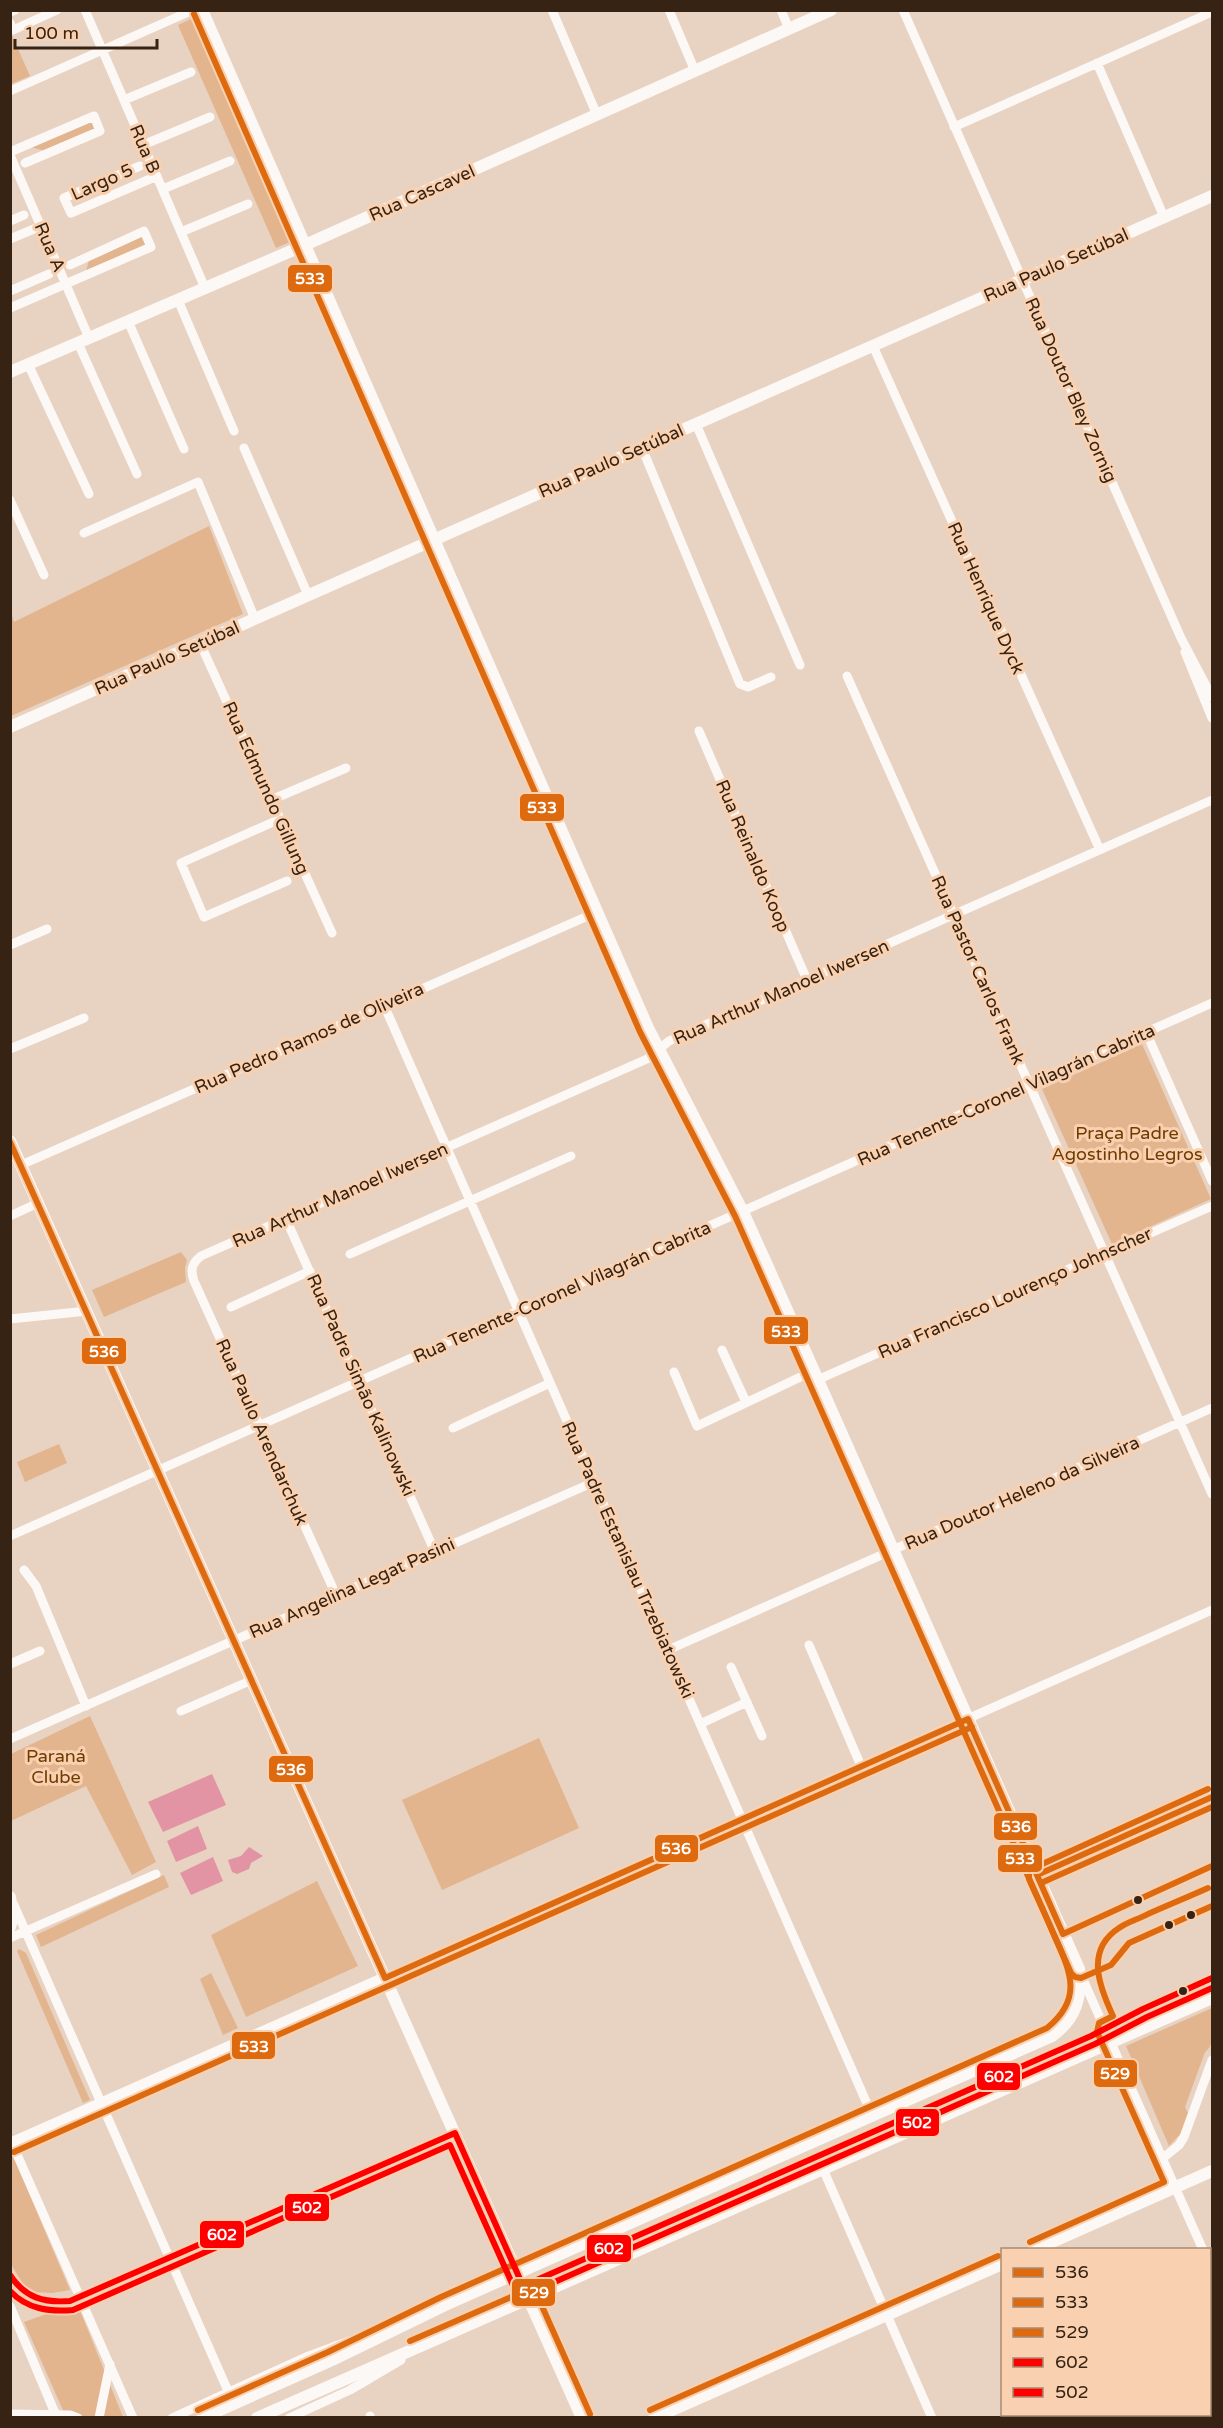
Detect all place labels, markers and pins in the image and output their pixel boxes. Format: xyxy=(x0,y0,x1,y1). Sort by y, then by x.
unlabelled marker xyxy=(1132,1894,1144,1906)
unlabelled marker xyxy=(1185,1909,1197,1921)
unlabelled marker xyxy=(1163,1919,1175,1931)
unlabelled marker xyxy=(1177,1985,1189,1997)

